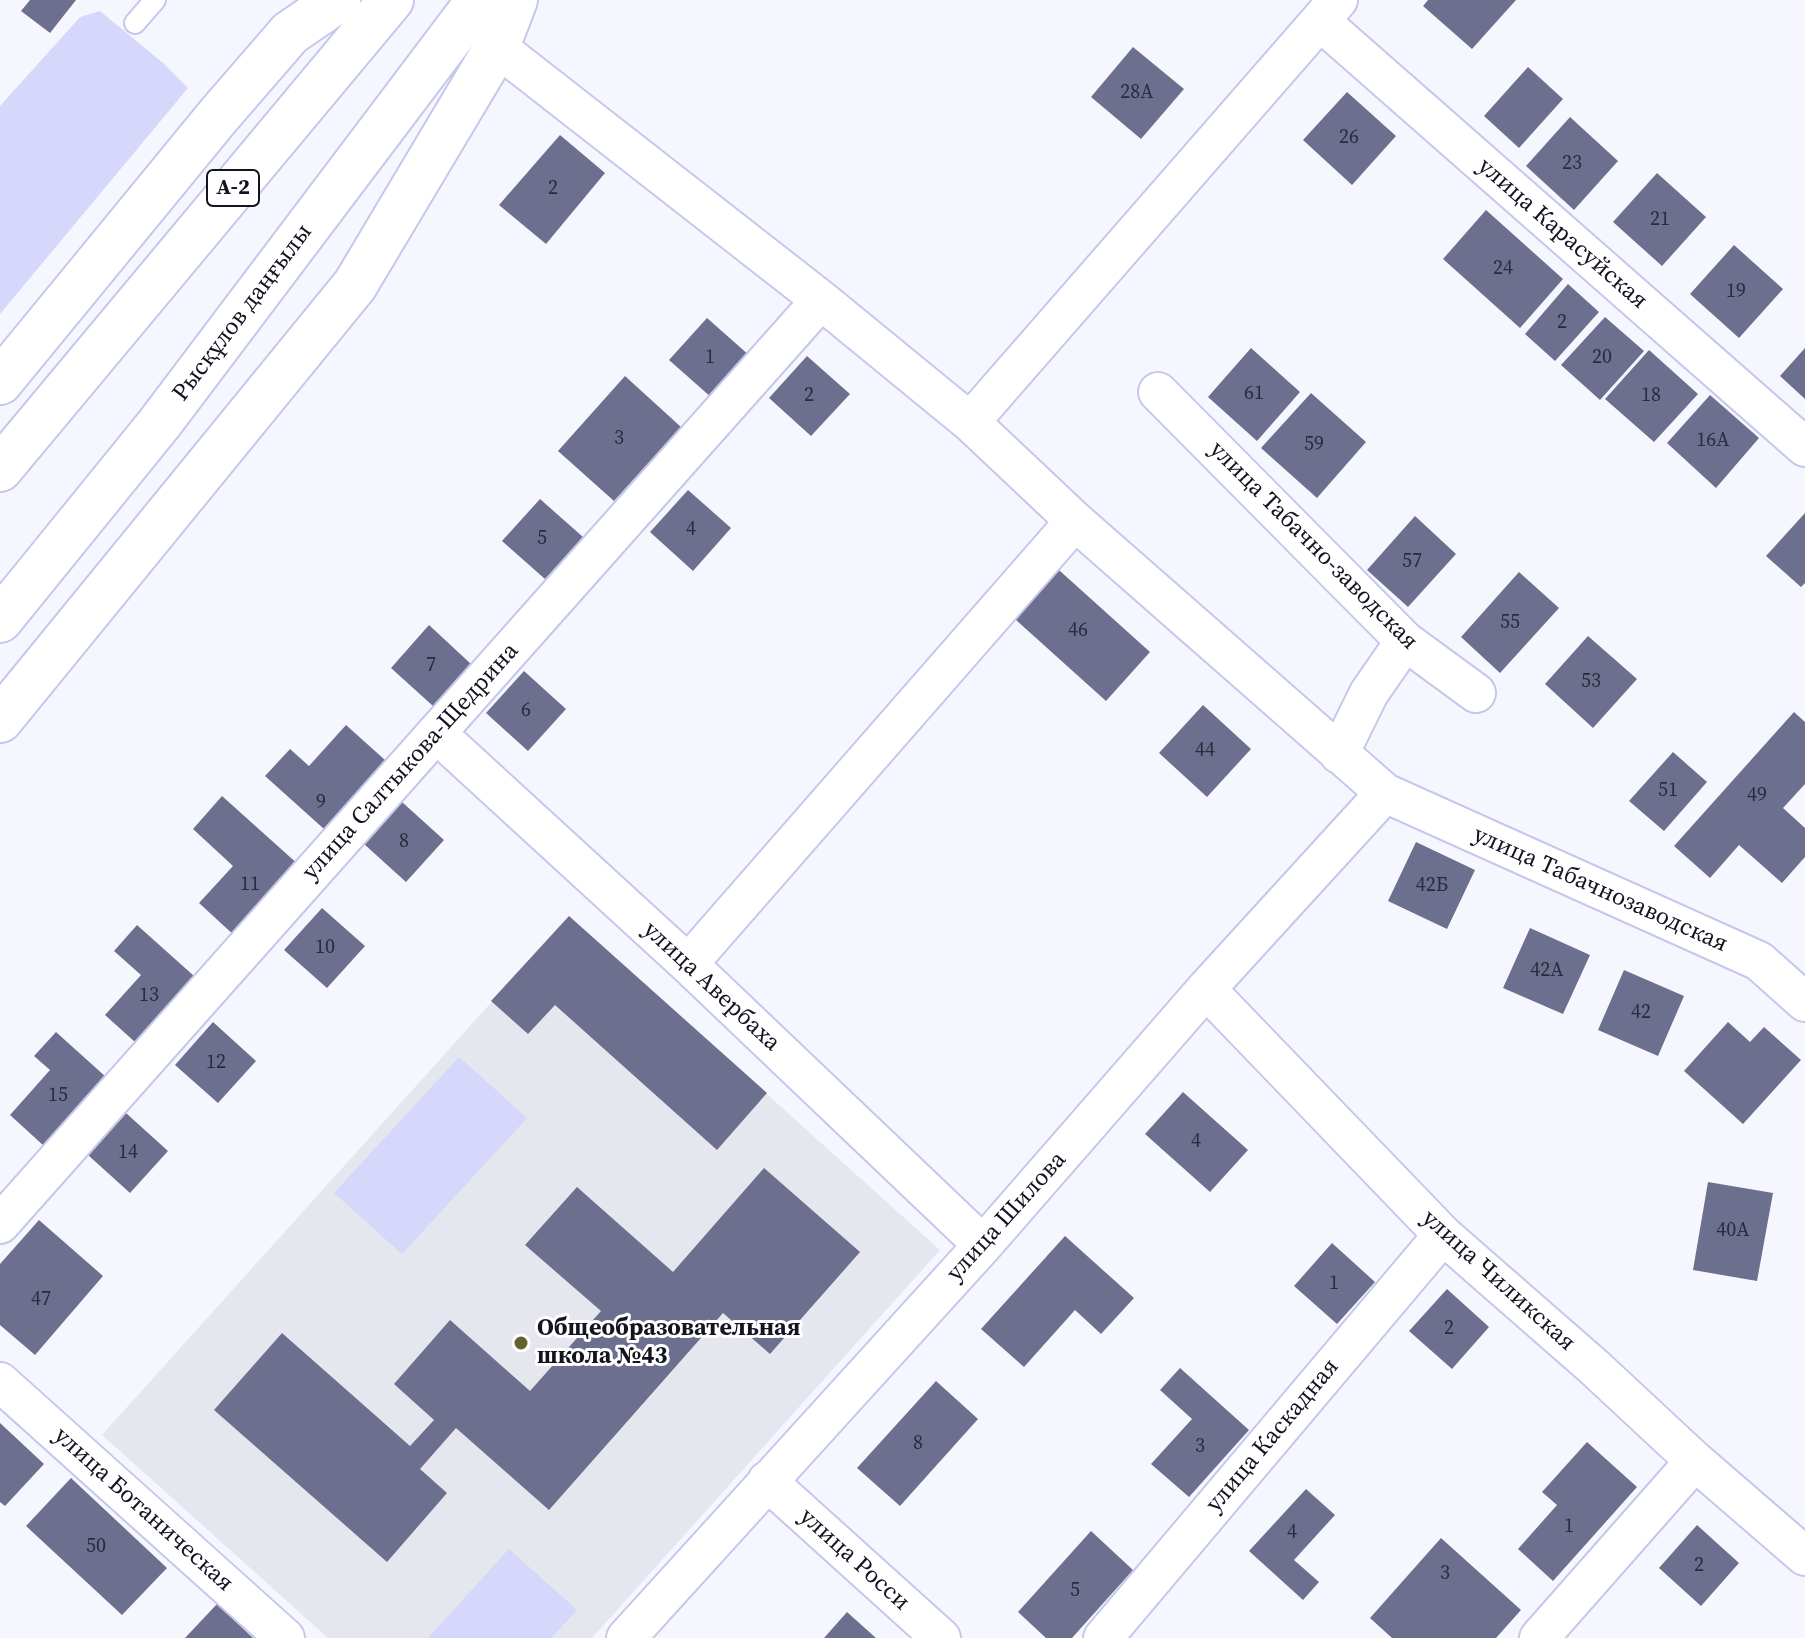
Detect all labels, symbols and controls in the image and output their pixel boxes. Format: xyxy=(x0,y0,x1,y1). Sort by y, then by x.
house number: 28А xyxy=(1120,81,1154,105)
house number: 26 xyxy=(1339,126,1359,150)
street label: улица Карасуйская xyxy=(1471,152,1653,316)
house number: 23 xyxy=(1562,152,1582,176)
road number: A-2 xyxy=(207,170,259,206)
house number: 2 xyxy=(548,177,558,201)
house number: 21 xyxy=(1650,208,1670,232)
street label: Рысқұлов даңғылы xyxy=(167,219,319,407)
house number: 24 xyxy=(1493,257,1513,281)
house number: 19 xyxy=(1726,280,1746,304)
house number: 2 xyxy=(1557,311,1567,335)
house number: 1 xyxy=(705,346,715,370)
house number: 20 xyxy=(1592,346,1612,370)
house number: 61 xyxy=(1244,382,1264,406)
house number: 2 xyxy=(804,384,814,408)
house number: 18 xyxy=(1641,384,1661,408)
house number: 3 xyxy=(614,427,624,451)
house number: 16А xyxy=(1696,429,1730,453)
house number: 59 xyxy=(1304,433,1324,457)
street label: улица Табачно-заводская xyxy=(1203,436,1423,656)
house number: 4 xyxy=(686,518,696,542)
house number: 5 xyxy=(537,527,547,551)
house number: 57 xyxy=(1402,550,1422,574)
house number: 55 xyxy=(1500,611,1520,635)
house number: 46 xyxy=(1068,619,1088,643)
street label: улица Салтыкова-Щедрина xyxy=(297,637,525,887)
house number: 7 xyxy=(426,654,436,678)
house number: 53 xyxy=(1581,670,1601,694)
house number: 6 xyxy=(521,699,531,723)
house number: 44 xyxy=(1195,739,1215,763)
house number: 51 xyxy=(1658,779,1678,803)
house number: 49 xyxy=(1747,784,1767,808)
house number: 9 xyxy=(316,791,326,815)
street label: улица Табачнозаводская xyxy=(1468,821,1732,959)
house number: 8 xyxy=(399,830,409,854)
house number: 11 xyxy=(240,873,260,897)
house number: 42Б xyxy=(1416,874,1448,898)
street label: улица Авербаха xyxy=(636,916,786,1058)
house number: 10 xyxy=(315,936,335,960)
house number: 42А xyxy=(1530,959,1564,983)
house number: 13 xyxy=(139,984,159,1008)
house number: 42 xyxy=(1631,1001,1651,1025)
house number: 12 xyxy=(206,1051,226,1075)
house number: 15 xyxy=(48,1084,68,1108)
house number: 4 xyxy=(1191,1130,1201,1154)
house number: 14 xyxy=(118,1141,138,1165)
street label: улица Шилова xyxy=(941,1146,1073,1288)
street label: улица Чиликская xyxy=(1415,1204,1581,1358)
house number: 40А xyxy=(1716,1219,1750,1243)
house number: 1 xyxy=(1329,1272,1339,1296)
house number: 47 xyxy=(31,1288,51,1312)
place label: Общеобразовательная школа №43 xyxy=(537,1315,801,1371)
house number: 2 xyxy=(1444,1317,1454,1341)
marker: Общеобразовательная школа №43 xyxy=(512,1334,530,1352)
street label: улица Каскадная xyxy=(1200,1353,1346,1519)
street label: улица Ботаническая xyxy=(47,1422,239,1598)
house number: 8 xyxy=(913,1432,923,1456)
house number: 3 xyxy=(1195,1435,1205,1459)
street label: улица Росси xyxy=(793,1503,915,1617)
house number: 1 xyxy=(1564,1515,1574,1539)
house number: 4 xyxy=(1287,1521,1297,1545)
house number: 50 xyxy=(86,1535,106,1559)
house number: 2 xyxy=(1694,1554,1704,1578)
house number: 3 xyxy=(1440,1562,1450,1586)
house number: 5 xyxy=(1070,1579,1080,1603)

